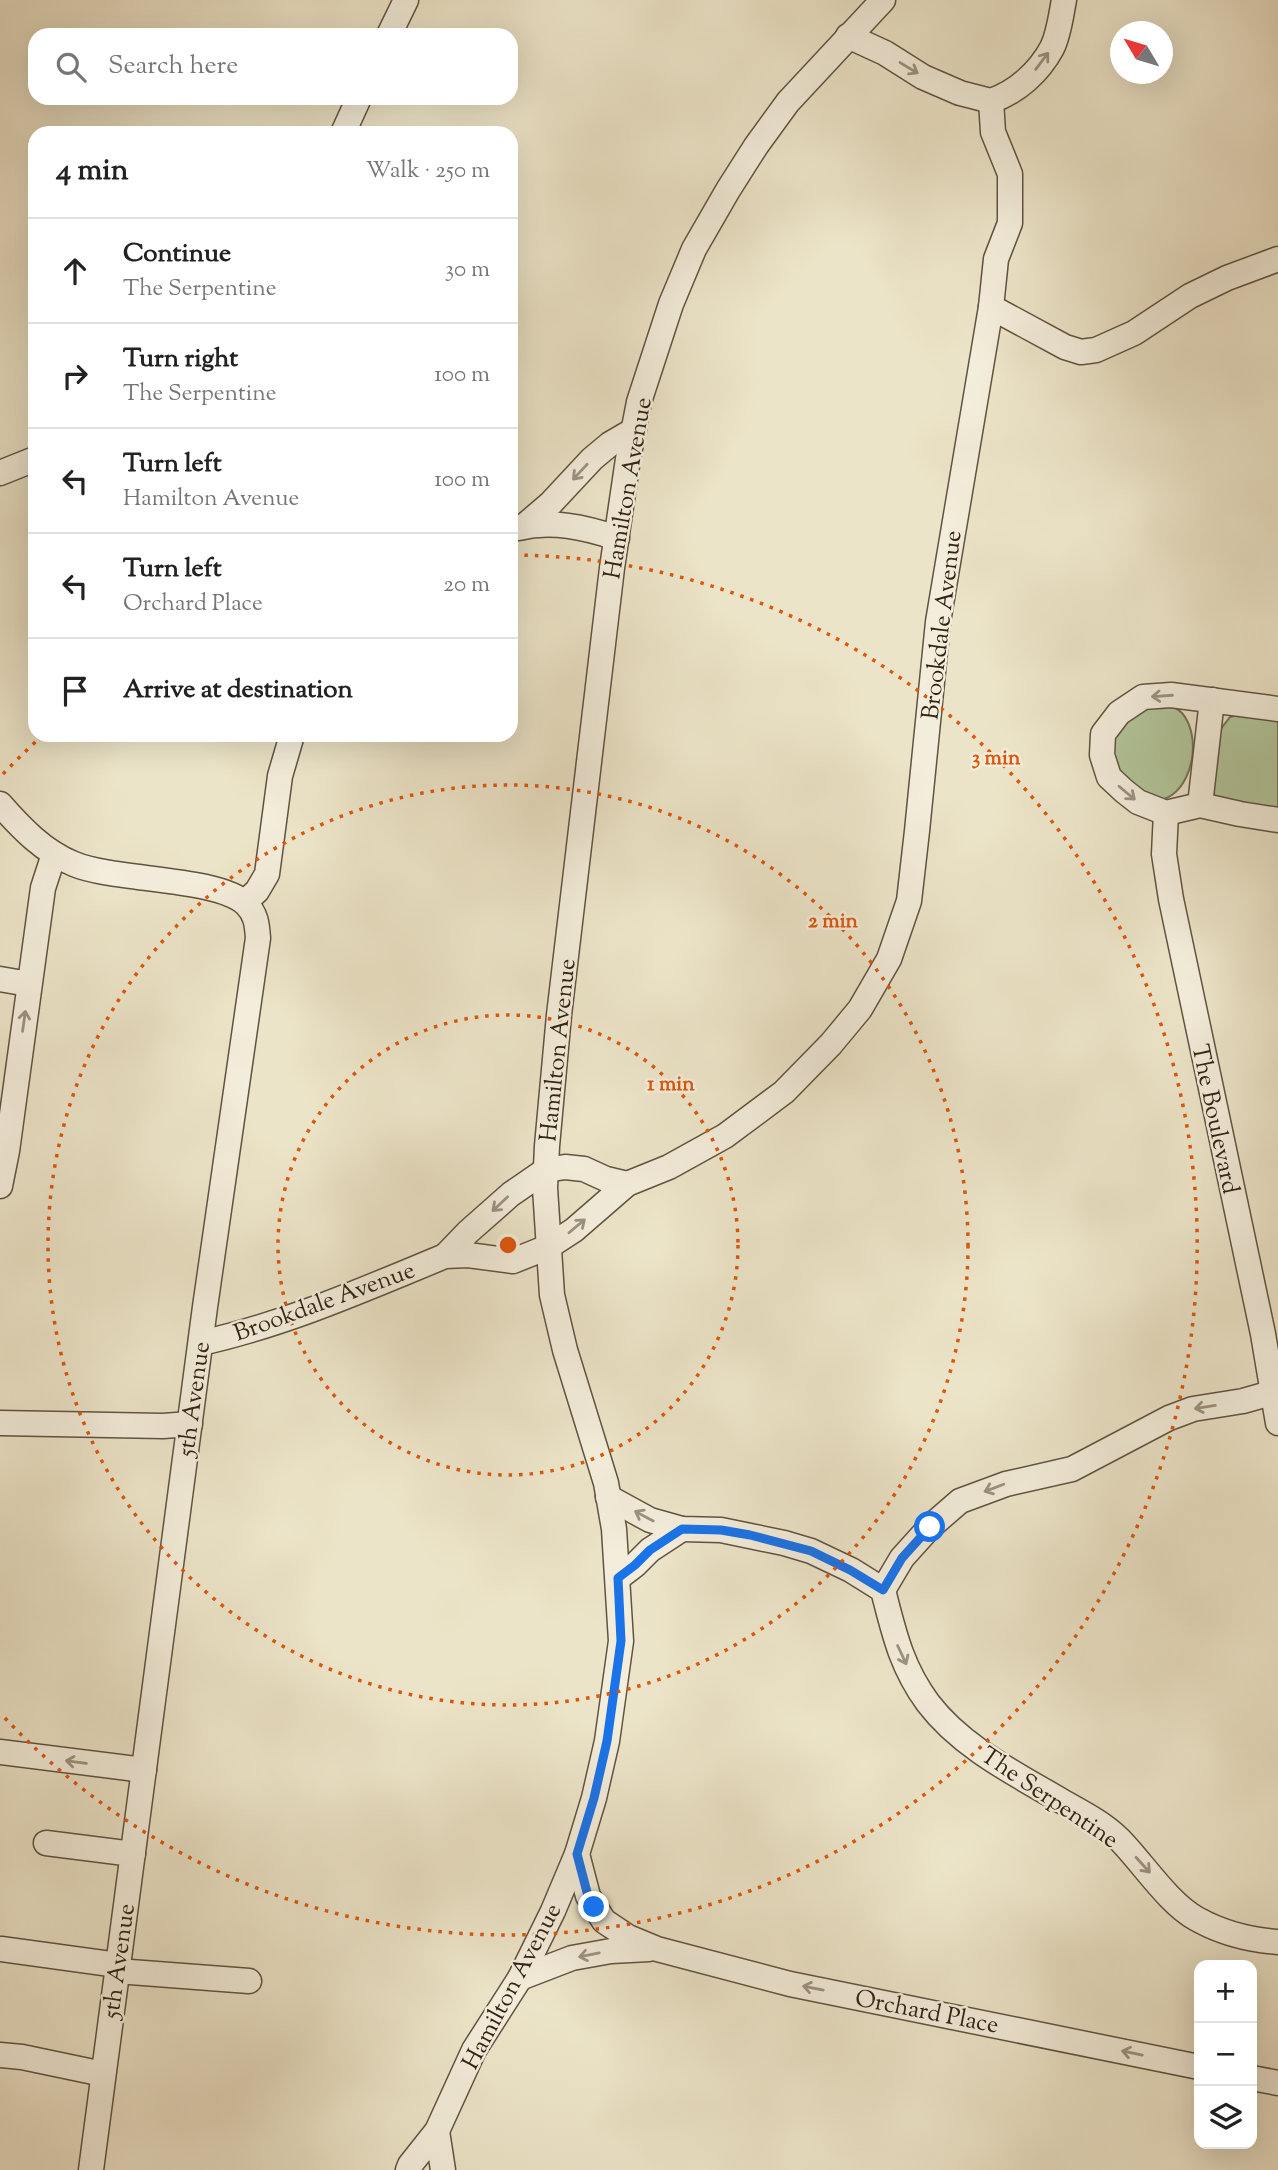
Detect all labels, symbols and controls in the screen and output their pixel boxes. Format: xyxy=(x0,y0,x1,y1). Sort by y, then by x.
north arrow xyxy=(1110,21,1173,84)
search box xyxy=(28,28,518,105)
icon: search xyxy=(52,48,90,86)
text: Search here xyxy=(108,48,238,85)
one-way arrow xyxy=(1034,52,1049,71)
one-way arrow xyxy=(898,61,918,75)
text: 4 min xyxy=(56,150,129,193)
text: Walk · 250 m xyxy=(366,155,490,188)
text: Continue xyxy=(123,236,231,273)
icon: ahead xyxy=(56,252,94,290)
text: 30 m xyxy=(445,254,490,287)
text: The Serpentine xyxy=(123,273,276,306)
text: Turn right xyxy=(123,341,238,378)
icon: right xyxy=(56,357,94,395)
text: 100 m xyxy=(434,359,490,392)
text: The Serpentine xyxy=(123,378,276,411)
street label: Hamilton Avenue xyxy=(596,395,662,582)
text: Turn left xyxy=(123,446,222,483)
icon: left xyxy=(56,462,94,500)
one-way arrow xyxy=(572,463,588,481)
text: 100 m xyxy=(434,464,490,497)
text: Hamilton Avenue xyxy=(123,483,299,516)
street label: Brookdale Avenue xyxy=(915,529,971,722)
text: Turn left xyxy=(123,551,222,588)
icon: left xyxy=(56,567,94,605)
text: 20 m xyxy=(443,569,490,602)
text: Orchard Place xyxy=(123,588,263,621)
icon: arrive xyxy=(56,672,94,710)
text: Arrive at destination xyxy=(123,672,353,709)
one-way arrow xyxy=(1151,690,1174,703)
text: 3 min xyxy=(972,744,1021,774)
one-way arrow xyxy=(1118,785,1136,801)
text: 2 min xyxy=(808,907,859,937)
street label: Hamilton Avenue xyxy=(532,957,586,1143)
one-way arrow xyxy=(18,1010,31,1033)
street label: The Boulevard xyxy=(1182,1041,1247,1198)
text: 1 min xyxy=(647,1070,695,1100)
one-way arrow xyxy=(492,1196,509,1213)
one-way arrow xyxy=(568,1219,586,1235)
centre of rings xyxy=(496,1233,520,1257)
street label: Brookdale Avenue xyxy=(229,1254,420,1351)
street label: 5th Avenue xyxy=(170,1340,220,1461)
one-way arrow xyxy=(1194,1401,1217,1414)
one-way arrow xyxy=(984,1483,1006,1496)
one-way arrow xyxy=(635,1508,655,1522)
route start xyxy=(914,1511,945,1542)
one-way arrow xyxy=(896,1644,909,1665)
street label: The Serpentine xyxy=(973,1740,1125,1858)
one-way arrow xyxy=(66,1755,88,1768)
one-way arrow xyxy=(1134,1856,1150,1874)
route end xyxy=(578,1891,609,1922)
street label: Hamilton Avenue xyxy=(455,1898,571,2076)
street label: 5th Avenue xyxy=(95,1902,145,2023)
one-way arrow xyxy=(578,1949,601,1962)
map controls xyxy=(1194,1960,1257,2149)
button: + xyxy=(1194,1960,1257,2023)
one-way arrow xyxy=(802,1981,825,1995)
street label: Orchard Place xyxy=(852,1982,1001,2044)
button: − xyxy=(1194,2023,1257,2086)
one-way arrow xyxy=(1121,2046,1144,2060)
button: layers xyxy=(1194,2086,1257,2149)

